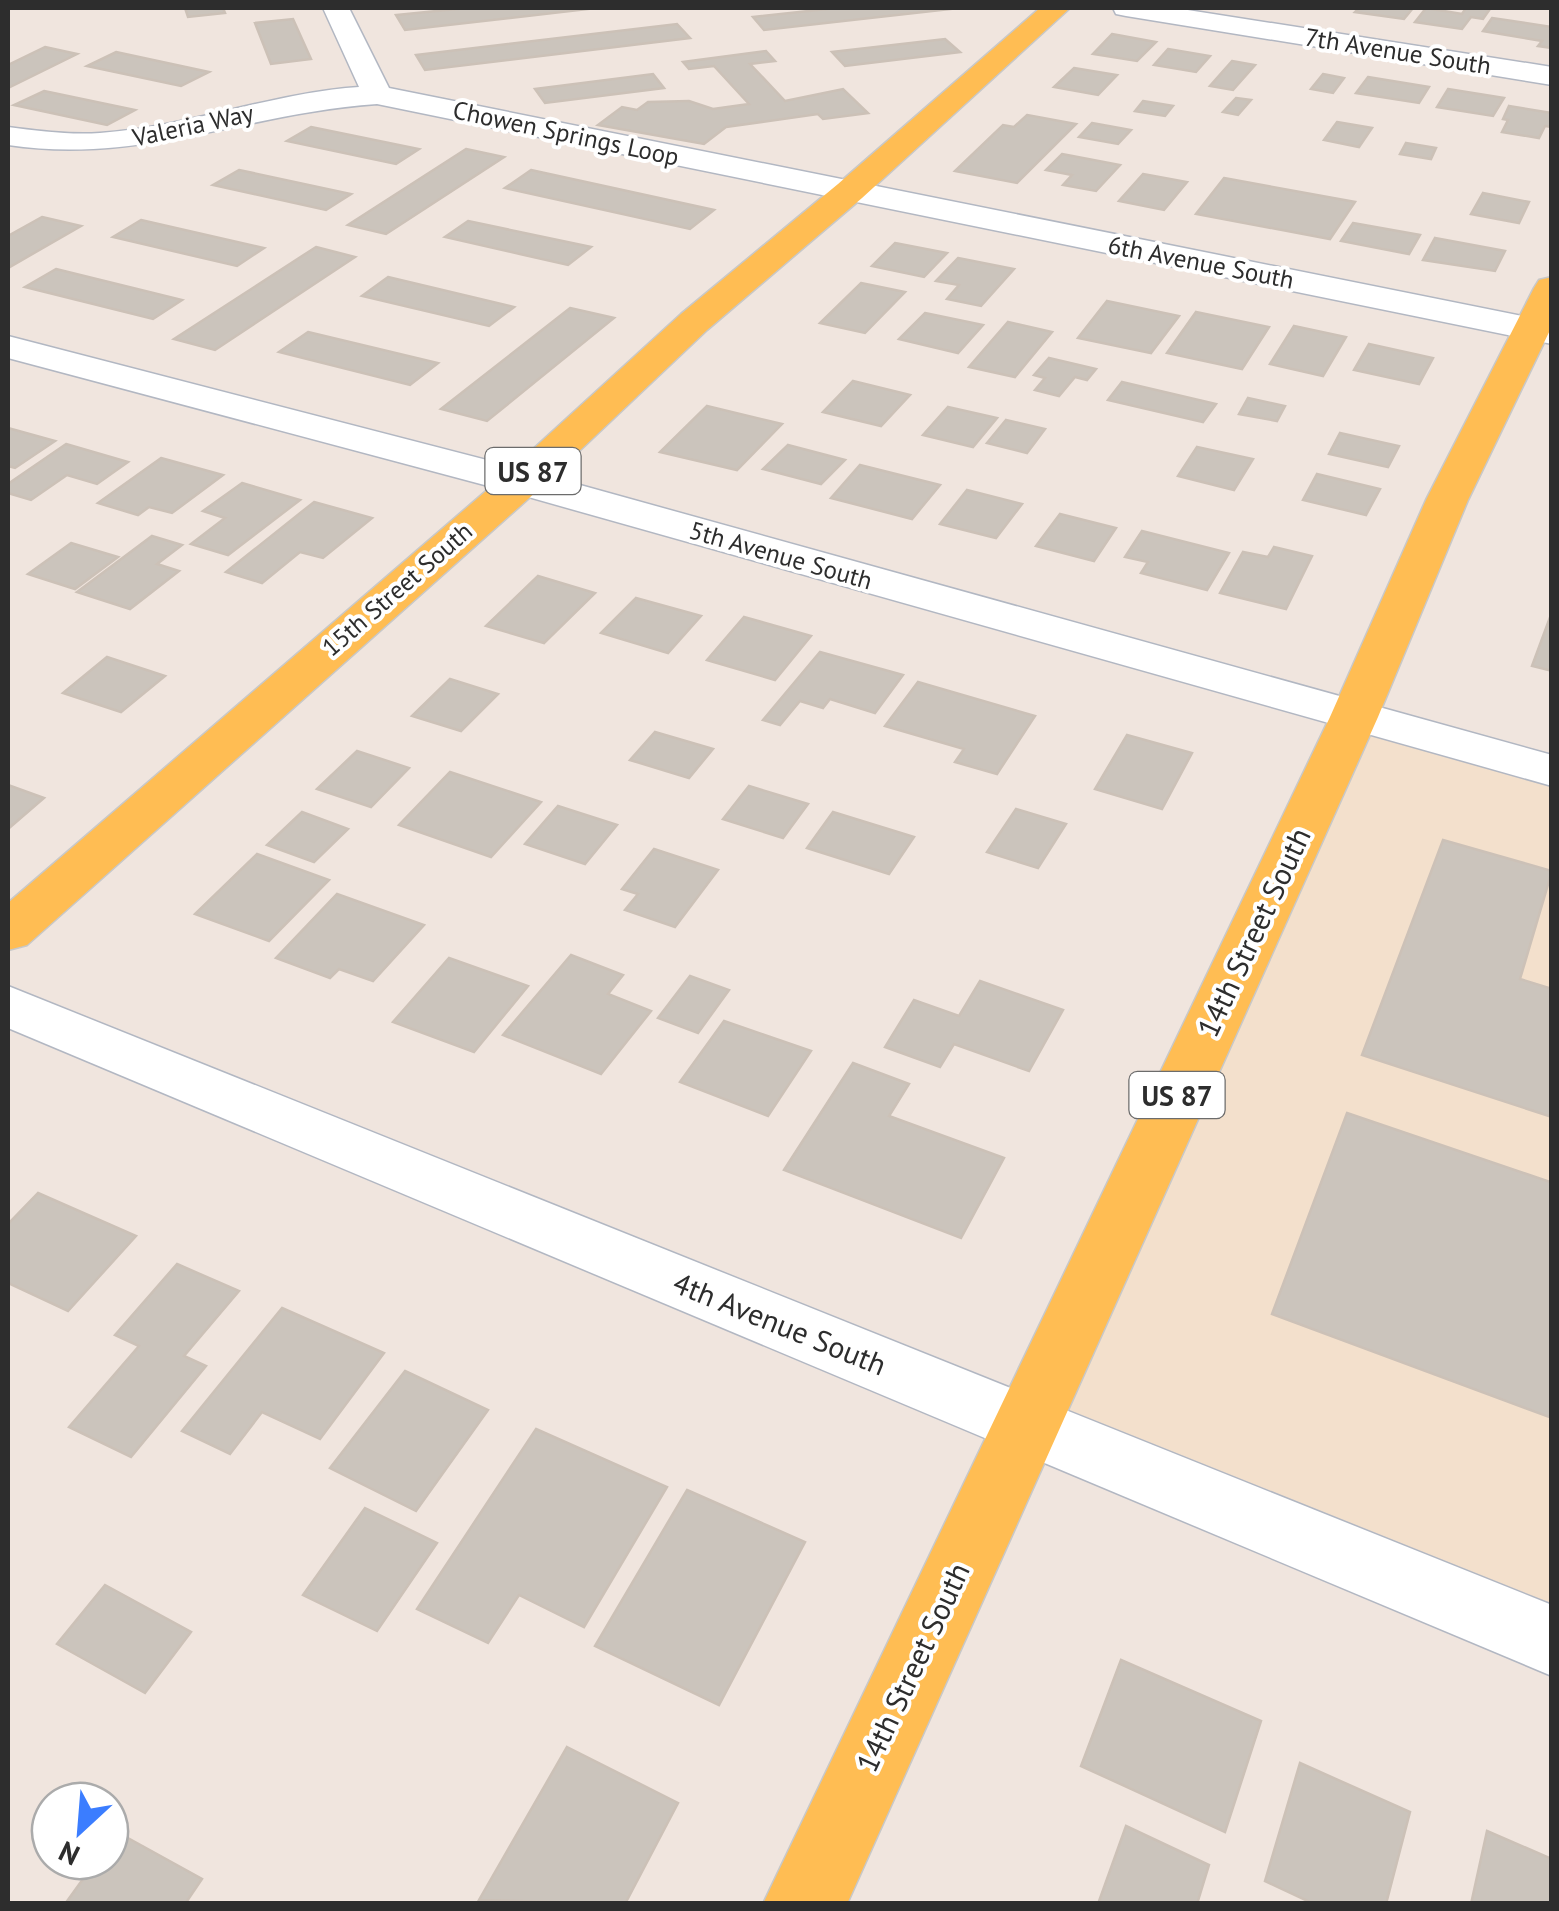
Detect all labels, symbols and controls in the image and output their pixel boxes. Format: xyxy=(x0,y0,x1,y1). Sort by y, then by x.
street label: 7th Avenue South xyxy=(1303,20,1493,82)
street label: Chowen Springs Loop xyxy=(450,93,682,173)
street label: Valeria Way xyxy=(129,97,257,154)
street label: 6th Avenue South xyxy=(1105,228,1297,296)
road number: US 87 xyxy=(486,448,580,494)
street label: 5th Avenue South xyxy=(686,514,876,596)
street label: 15th Street South xyxy=(315,515,479,663)
street label: 14th Street South xyxy=(1187,821,1319,1043)
road number: US 87 xyxy=(1130,1072,1224,1118)
street label: 4th Avenue South xyxy=(668,1263,892,1383)
street label: 14th Street South xyxy=(846,1556,978,1778)
north arrow xyxy=(30,1781,130,1881)
text: N xyxy=(52,1833,85,1875)

